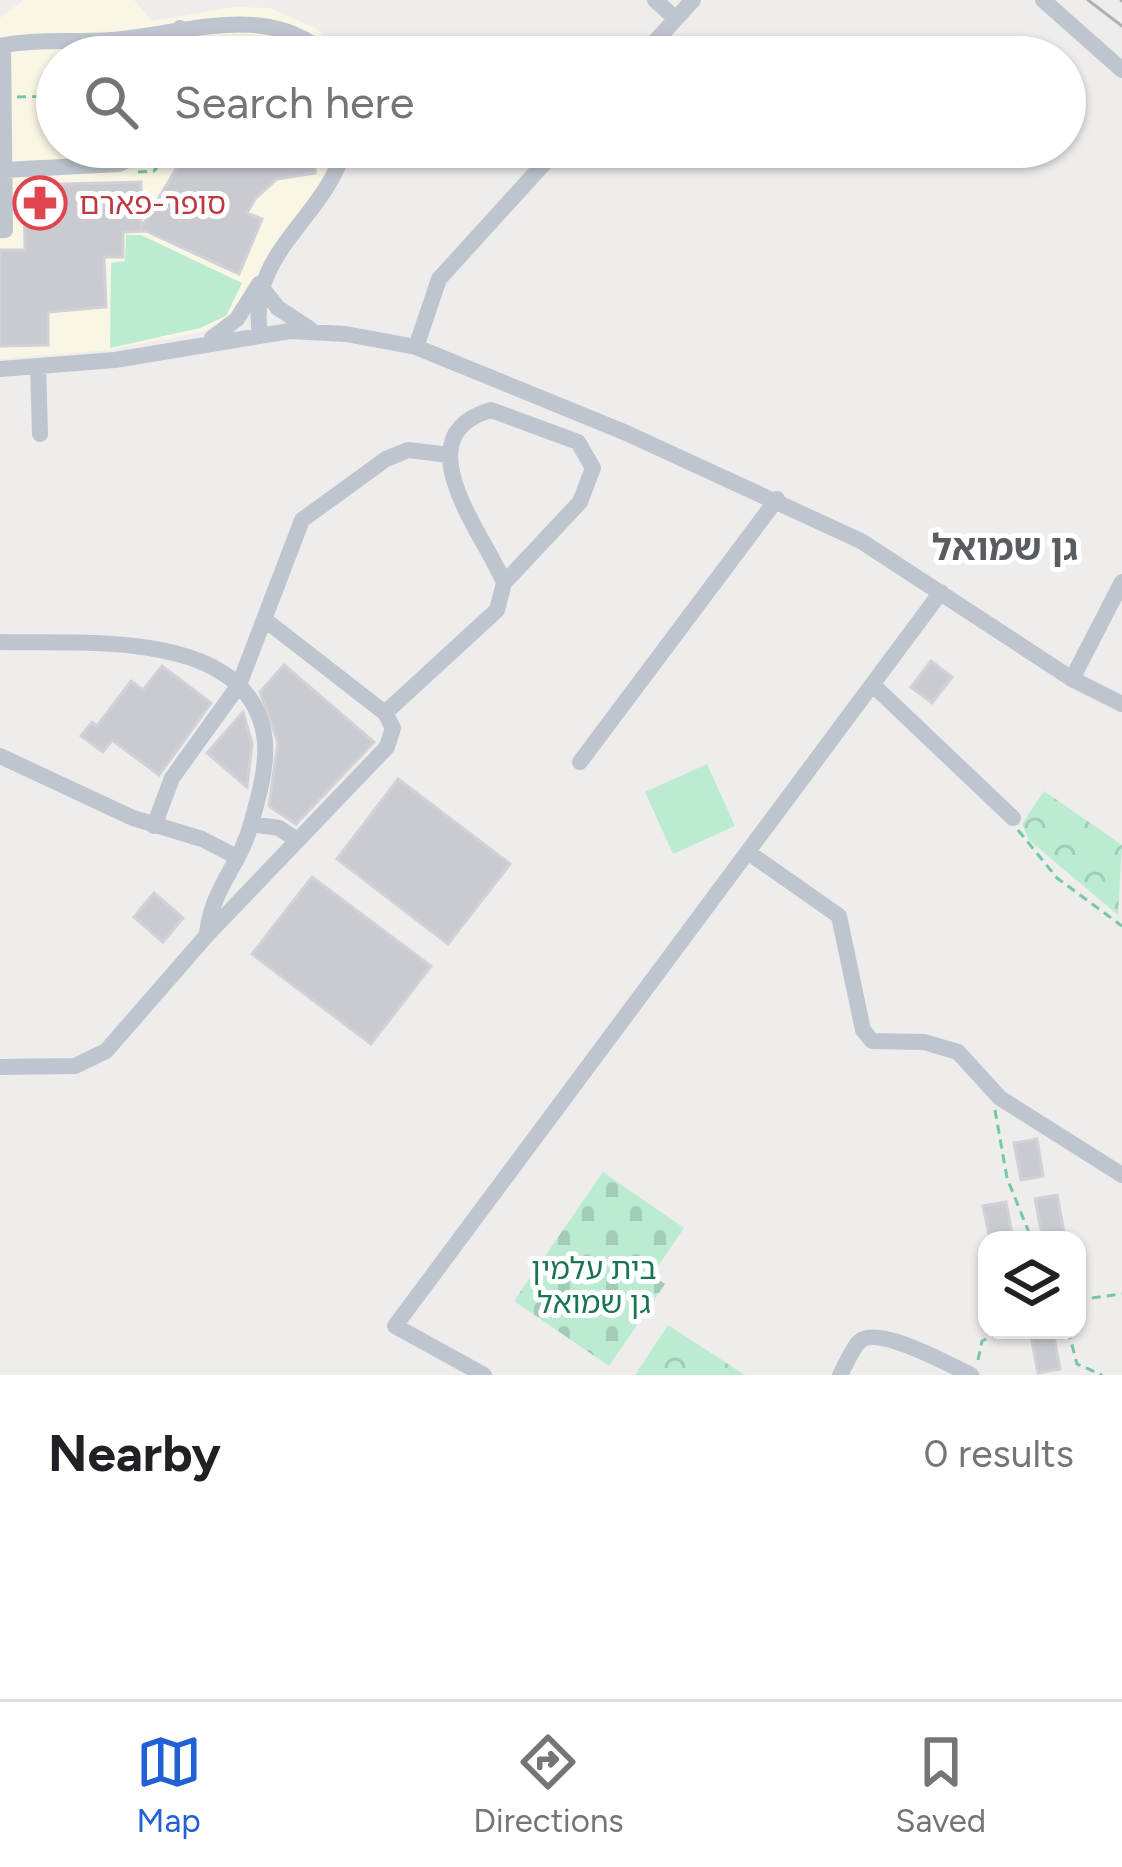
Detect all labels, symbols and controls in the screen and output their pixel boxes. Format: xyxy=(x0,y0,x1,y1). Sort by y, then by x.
search box xyxy=(36,36,1086,168)
icon: search xyxy=(78,69,144,135)
text: Search here xyxy=(174,75,414,129)
pharmacy icon: סופר-פארם xyxy=(12,175,68,231)
place label: סופר-פארם xyxy=(79,185,226,222)
district label: גן שמואל xyxy=(932,526,1078,569)
map controls xyxy=(978,1231,1086,1339)
button: layers xyxy=(978,1231,1086,1339)
park label: בית עלמין גן שמואל xyxy=(531,1250,657,1321)
text: Nearby xyxy=(48,1423,221,1484)
text: 0 results xyxy=(923,1430,1074,1477)
tab: Map xyxy=(136,1729,202,1840)
tab: Directions xyxy=(473,1729,624,1840)
tab: Saved xyxy=(895,1729,986,1840)

